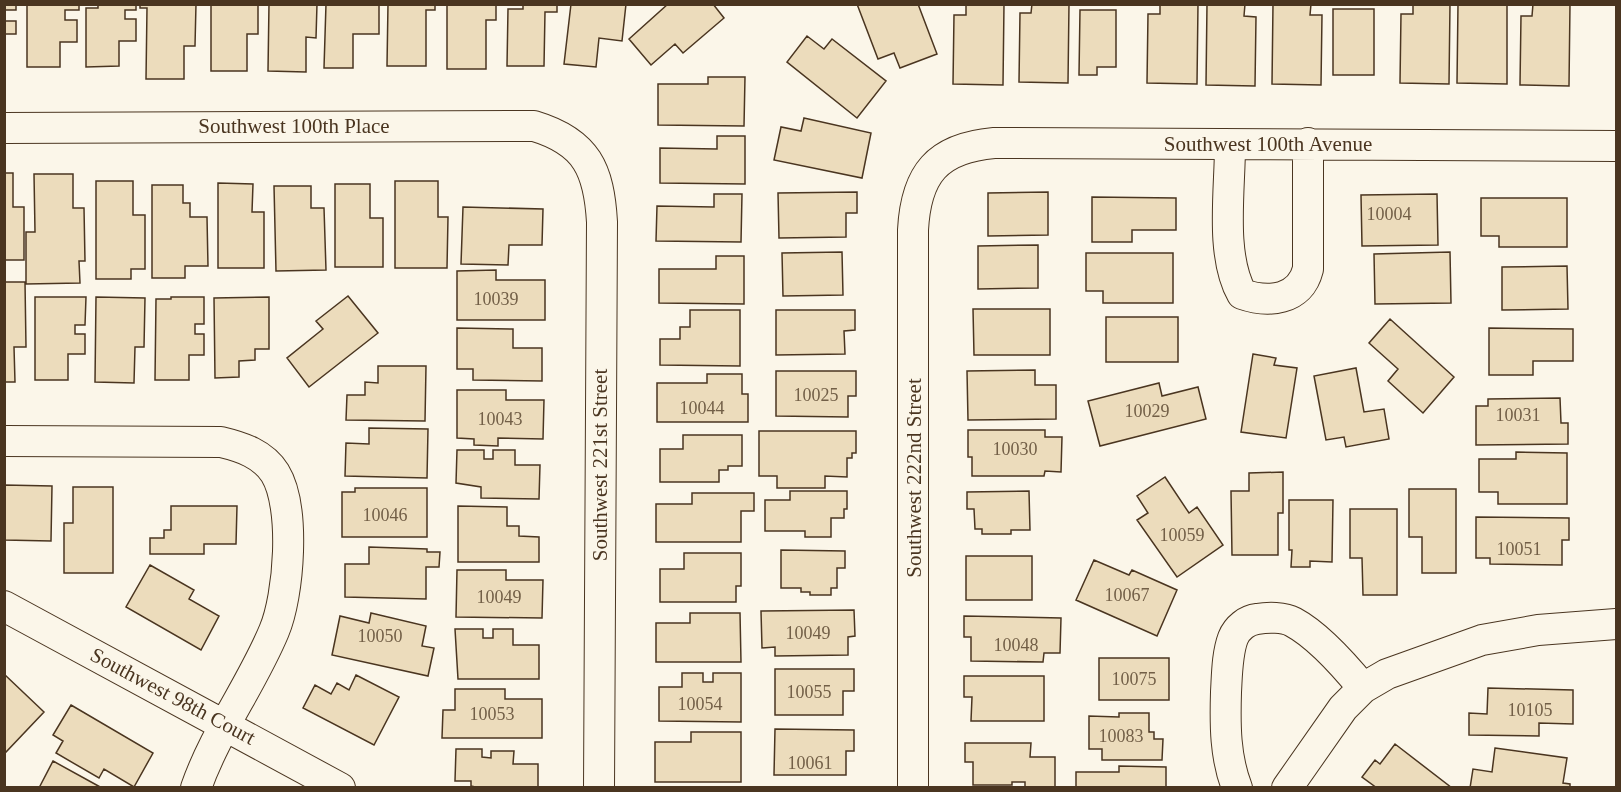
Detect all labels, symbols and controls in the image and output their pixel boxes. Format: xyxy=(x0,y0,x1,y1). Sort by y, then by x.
street label: Southwest 100th Place xyxy=(198,114,390,138)
street label: Southwest 100th Avenue xyxy=(1164,132,1372,156)
house number: 10004 xyxy=(1367,204,1412,224)
house number: 10039 xyxy=(474,289,519,309)
street label: Southwest 221st Street xyxy=(588,369,612,561)
street label: Southwest 222nd Street xyxy=(902,378,926,578)
house number: 10025 xyxy=(794,385,839,405)
house number: 10044 xyxy=(680,398,725,418)
house number: 10029 xyxy=(1125,401,1170,421)
house number: 10031 xyxy=(1496,405,1541,425)
house number: 10043 xyxy=(478,409,523,429)
house number: 10030 xyxy=(993,439,1038,459)
house number: 10046 xyxy=(363,505,408,525)
house number: 10059 xyxy=(1160,525,1205,545)
house number: 10051 xyxy=(1497,539,1542,559)
house number: 10067 xyxy=(1105,585,1150,605)
house number: 10049 xyxy=(477,587,522,607)
house number: 10049 xyxy=(786,623,831,643)
house number: 10050 xyxy=(358,626,403,646)
house number: 10048 xyxy=(994,635,1039,655)
street label: Southwest 98th Court xyxy=(86,642,260,750)
house number: 10075 xyxy=(1112,669,1157,689)
house number: 10055 xyxy=(787,682,832,702)
house number: 10054 xyxy=(678,694,723,714)
house number: 10105 xyxy=(1508,700,1553,720)
house number: 10053 xyxy=(470,704,515,724)
house number: 10083 xyxy=(1099,726,1144,746)
house number: 10061 xyxy=(788,753,833,773)

